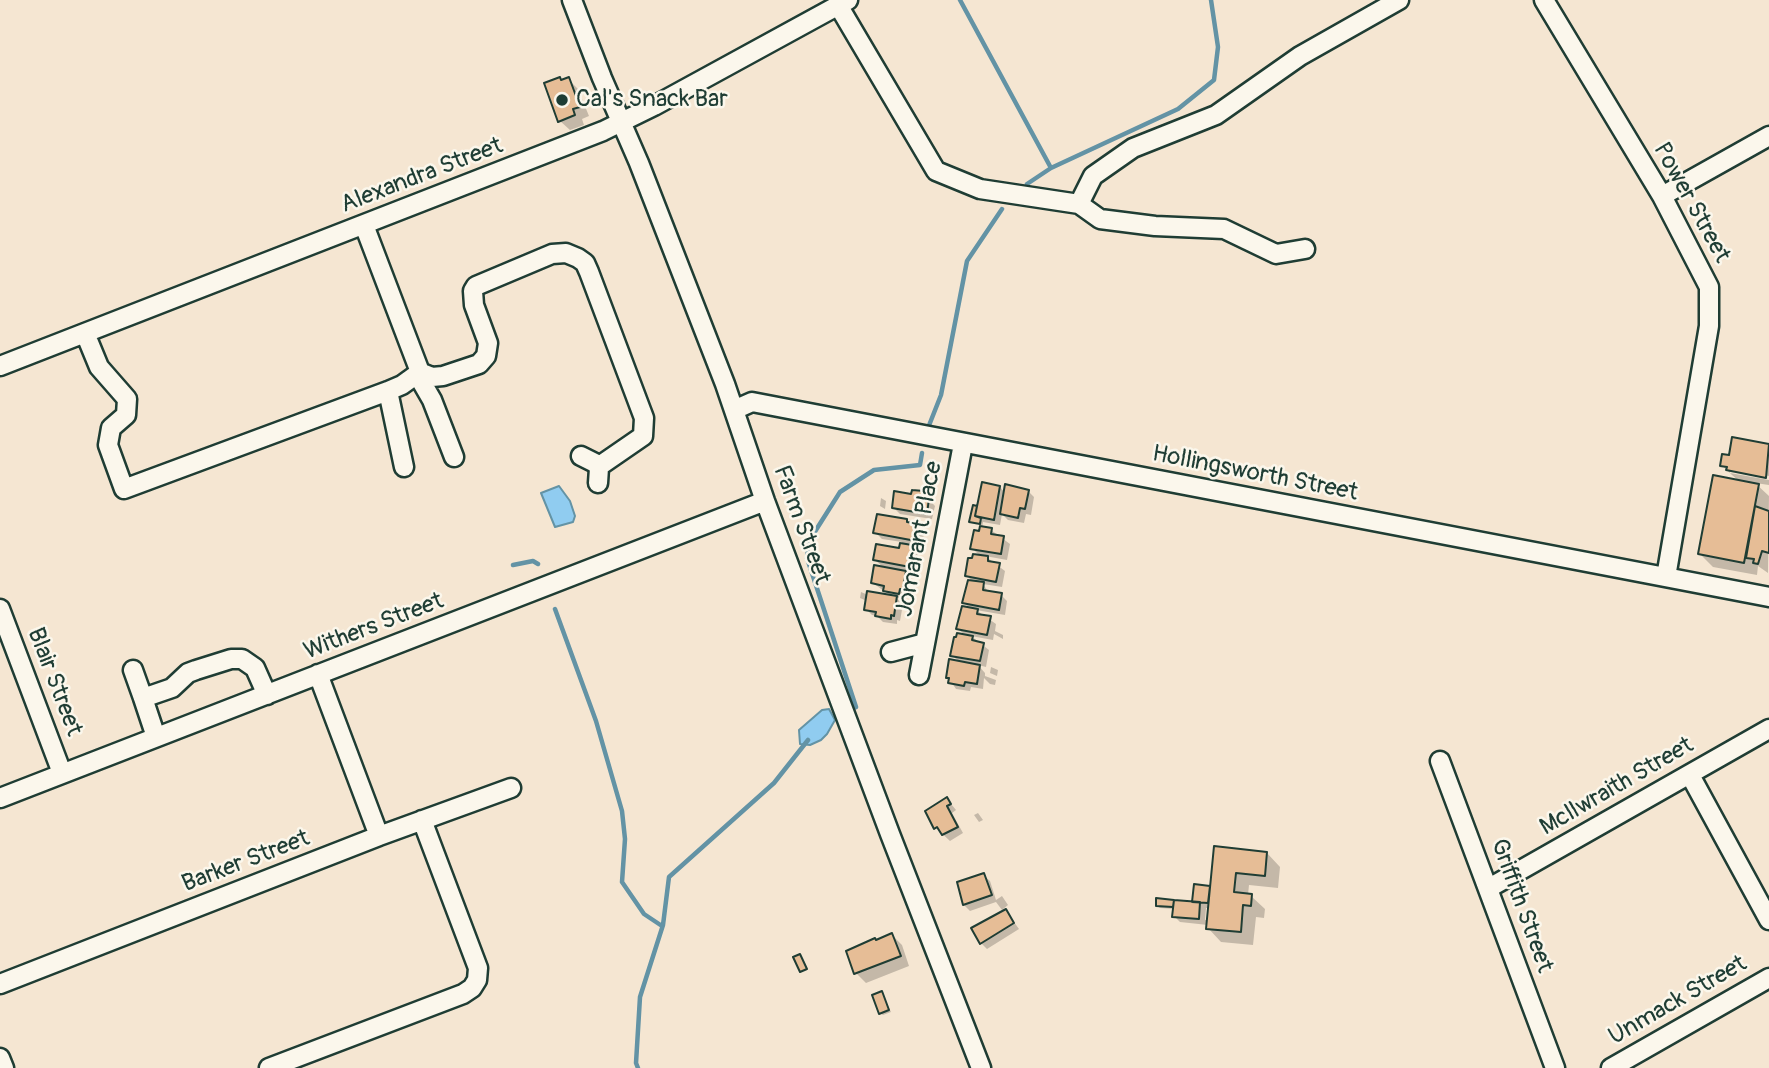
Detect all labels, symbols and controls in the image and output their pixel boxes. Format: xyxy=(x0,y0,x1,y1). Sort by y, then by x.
place label: Cal's Snack Bar xyxy=(576,86,728,114)
marker: Cal's Snack Bar xyxy=(554,92,570,108)
street label: Alexandra Street xyxy=(337,132,507,220)
street label: Power Street xyxy=(1646,138,1736,268)
street label: Hollingsworth Street xyxy=(1150,440,1360,508)
street label: Jomarant Place xyxy=(891,459,949,619)
street label: Farm Street xyxy=(766,462,836,588)
street label: Withers Street xyxy=(300,587,448,667)
street label: Blair Street xyxy=(20,624,88,740)
street label: Mcllwraith Street xyxy=(1535,731,1699,843)
street label: Barker Street xyxy=(178,825,314,899)
street label: Griffith Street xyxy=(1484,835,1558,977)
street label: Unmack Street xyxy=(1604,950,1752,1052)

